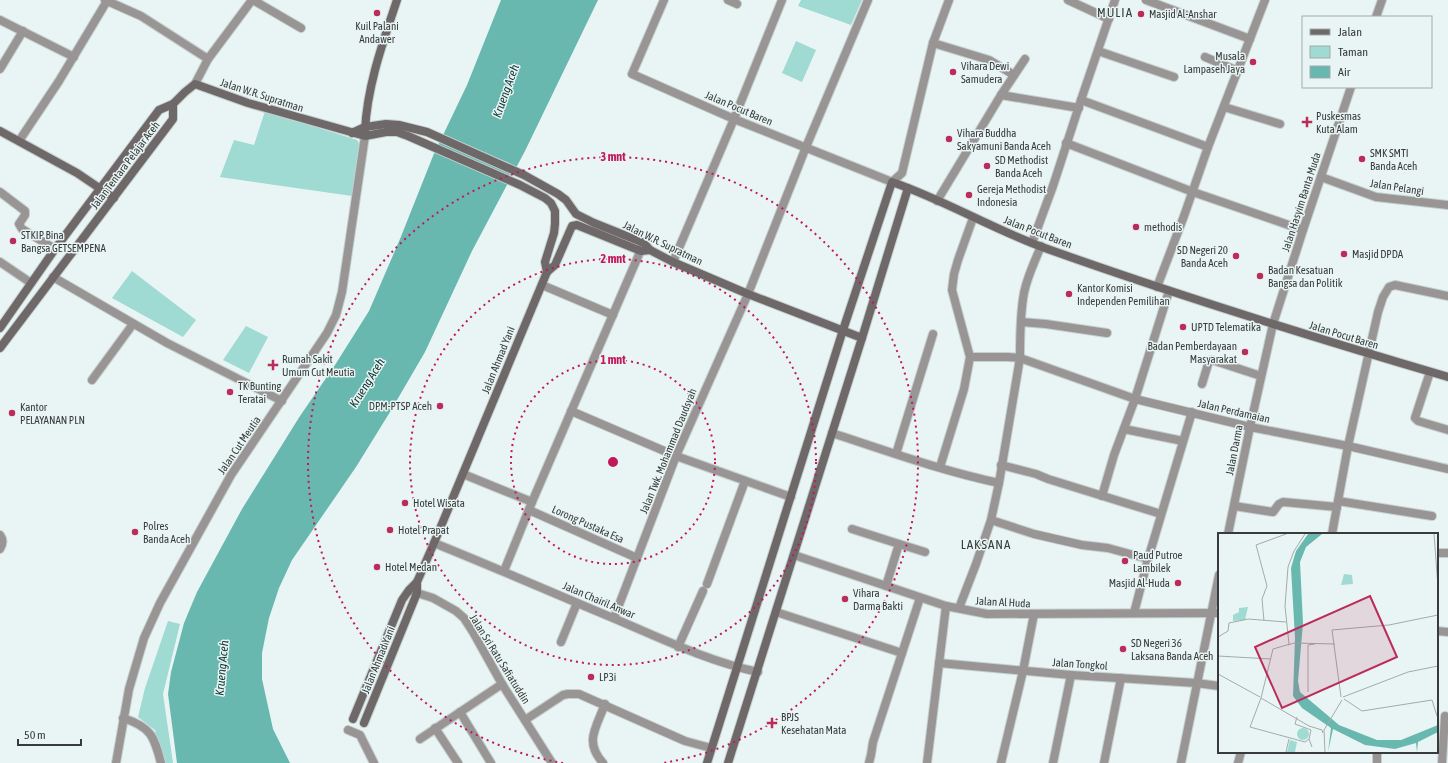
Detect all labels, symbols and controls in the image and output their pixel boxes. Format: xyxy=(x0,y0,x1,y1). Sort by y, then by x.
district label: MULIA xyxy=(1097,5,1133,20)
marker: Kuil Palani Andawer xyxy=(372,8,382,18)
place label: Masjid Al-Anshar xyxy=(1149,8,1217,20)
marker: Masjid Al-Anshar xyxy=(1136,9,1146,19)
legend xyxy=(1302,16,1432,88)
place label: Kuil Palani Andawer xyxy=(355,20,399,45)
text: Jalan xyxy=(1338,25,1362,39)
text: Taman xyxy=(1338,45,1368,59)
place label: Musala Lampaseh Jaya xyxy=(1183,50,1245,75)
marker: Musala Lampaseh Jaya xyxy=(1248,57,1258,67)
place label: Vihara Dewi Samudera xyxy=(961,60,1009,85)
water label: Krueng Aceh xyxy=(490,62,522,119)
text: Air xyxy=(1338,65,1351,79)
marker: Vihara Dewi Samudera xyxy=(948,67,958,77)
street label: Jalan W.R. Supratman xyxy=(219,76,305,114)
street label: Jalan Pocut Baren xyxy=(704,88,774,128)
place label: Puskesmas Kuta Alam xyxy=(1316,110,1361,135)
marker: Puskesmas Kuta Alam xyxy=(1301,116,1313,128)
street label: Jalan Tentara Pelajar Aceh xyxy=(88,119,162,211)
place label: Vihara Buddha Sakyamuni Banda Aceh xyxy=(957,127,1051,152)
marker: Vihara Buddha Sakyamuni Banda Aceh xyxy=(944,134,954,144)
place label: SMK SMTI Banda Aceh xyxy=(1370,147,1417,172)
text: 3 mnt xyxy=(600,150,626,164)
street label: Jalan Hasyim Banta Muda xyxy=(1279,151,1323,253)
place label: SD Methodist Banda Aceh xyxy=(995,154,1048,179)
marker: SMK SMTI Banda Aceh xyxy=(1357,154,1367,164)
marker: SD Methodist Banda Aceh xyxy=(982,161,992,171)
street label: Jalan Pelangi xyxy=(1369,177,1425,197)
place label: Gereja Methodist Indonesia xyxy=(977,183,1046,208)
marker: Gereja Methodist Indonesia xyxy=(964,190,974,200)
street label: Jalan Pocut Baren xyxy=(1002,214,1074,250)
street label: Jalan W.R. Supratman xyxy=(621,219,705,267)
place label: methodis xyxy=(1144,221,1182,233)
marker: methodis xyxy=(1131,222,1141,232)
place label: STKIP Bina Bangsa GETSEMPENA xyxy=(21,229,106,254)
marker: STKIP Bina Bangsa GETSEMPENA xyxy=(8,236,18,246)
place label: SD Negeri 20 Banda Aceh xyxy=(1177,244,1228,269)
place label: Masjid DPDA xyxy=(1352,248,1404,260)
marker: Masjid DPDA xyxy=(1339,249,1349,259)
marker: SD Negeri 20 Banda Aceh xyxy=(1231,251,1241,261)
text: 2 mnt xyxy=(600,252,626,266)
place label: Badan Kesatuan Bangsa dan Politik xyxy=(1268,264,1343,289)
marker: Badan Kesatuan Bangsa dan Politik xyxy=(1255,271,1265,281)
place label: Kantor Komisi Independen Pemilihan xyxy=(1077,282,1170,307)
marker: Kantor Komisi Independen Pemilihan xyxy=(1064,289,1074,299)
street label: Jalan Pocut Baren xyxy=(1308,319,1380,351)
place label: UPTD Telematika xyxy=(1191,321,1261,333)
marker: UPTD Telematika xyxy=(1178,322,1188,332)
street label: Jalan Ahmad Yani xyxy=(479,325,517,395)
place label: Badan Pemberdayaan Masyarakat xyxy=(1148,340,1237,365)
marker: Badan Pemberdayaan Masyarakat xyxy=(1240,347,1250,357)
place label: Rumah Sakit Umum Cut Meutia xyxy=(282,353,355,378)
text: 1 mnt xyxy=(600,353,626,367)
water label: Krueng Aceh xyxy=(346,356,388,410)
marker: Rumah Sakit Umum Cut Meutia xyxy=(267,359,279,371)
place label: TK Bunting Teratai xyxy=(238,380,282,405)
marker: TK Bunting Teratai xyxy=(225,387,235,397)
street label: Jalan Twk. Mohammad Daudsyah xyxy=(637,387,699,515)
street label: Jalan Perdamaian xyxy=(1197,397,1271,425)
place label: DPM-PTSP Aceh xyxy=(369,400,432,412)
place label: Kantor PELAYANAN PLN xyxy=(20,401,85,426)
marker: DPM-PTSP Aceh xyxy=(435,401,445,411)
marker: Kantor PELAYANAN PLN xyxy=(7,408,17,418)
street label: Jalan Cut Meutia xyxy=(215,414,263,476)
street label: Jalan Darma xyxy=(1223,424,1245,476)
centre of rings xyxy=(606,455,620,469)
place label: Hotel Wisata xyxy=(413,497,465,509)
marker: Hotel Wisata xyxy=(400,498,410,508)
street label: Lorong Pustaka Esa xyxy=(550,503,626,545)
place label: Polres Banda Aceh xyxy=(143,520,190,545)
place label: Hotel Prapat xyxy=(398,524,449,536)
marker: Hotel Prapat xyxy=(385,525,395,535)
marker: Polres Banda Aceh xyxy=(130,527,140,537)
inset map xyxy=(1218,533,1438,753)
district label: LAKSANA xyxy=(961,537,1011,552)
place label: Paud Putroe Lambilek xyxy=(1133,549,1183,574)
marker: Paud Putroe Lambilek xyxy=(1120,556,1130,566)
place label: Hotel Medan xyxy=(385,561,437,573)
marker: Hotel Medan xyxy=(372,562,382,572)
place label: Masjid Al-Huda xyxy=(1109,577,1170,589)
marker: Masjid Al-Huda xyxy=(1173,578,1183,588)
street label: Jalan Chairil Anwar xyxy=(561,579,638,621)
place label: Vihara Darma Bakti xyxy=(853,587,903,612)
marker: Vihara Darma Bakti xyxy=(840,594,850,604)
street label: Jalan Al Huda xyxy=(975,595,1031,609)
street label: Jalan Sri Ratu Safiatuddin xyxy=(468,612,532,706)
street label: Jalan Ahmad Yani xyxy=(359,625,397,695)
place label: SD Negeri 36 Laksana Banda Aceh xyxy=(1131,637,1213,662)
water label: Krueng Aceh xyxy=(213,640,231,696)
marker: SD Negeri 36 Laksana Banda Aceh xyxy=(1118,644,1128,654)
street label: Jalan Tongkol xyxy=(1052,656,1108,672)
place label: LP3i xyxy=(599,671,616,683)
marker: LP3i xyxy=(586,672,596,682)
place label: BPJS Kesehatan Mata xyxy=(781,711,846,736)
marker: BPJS Kesehatan Mata xyxy=(766,717,778,729)
scale bar xyxy=(18,721,81,747)
text: 50 m xyxy=(24,728,46,742)

